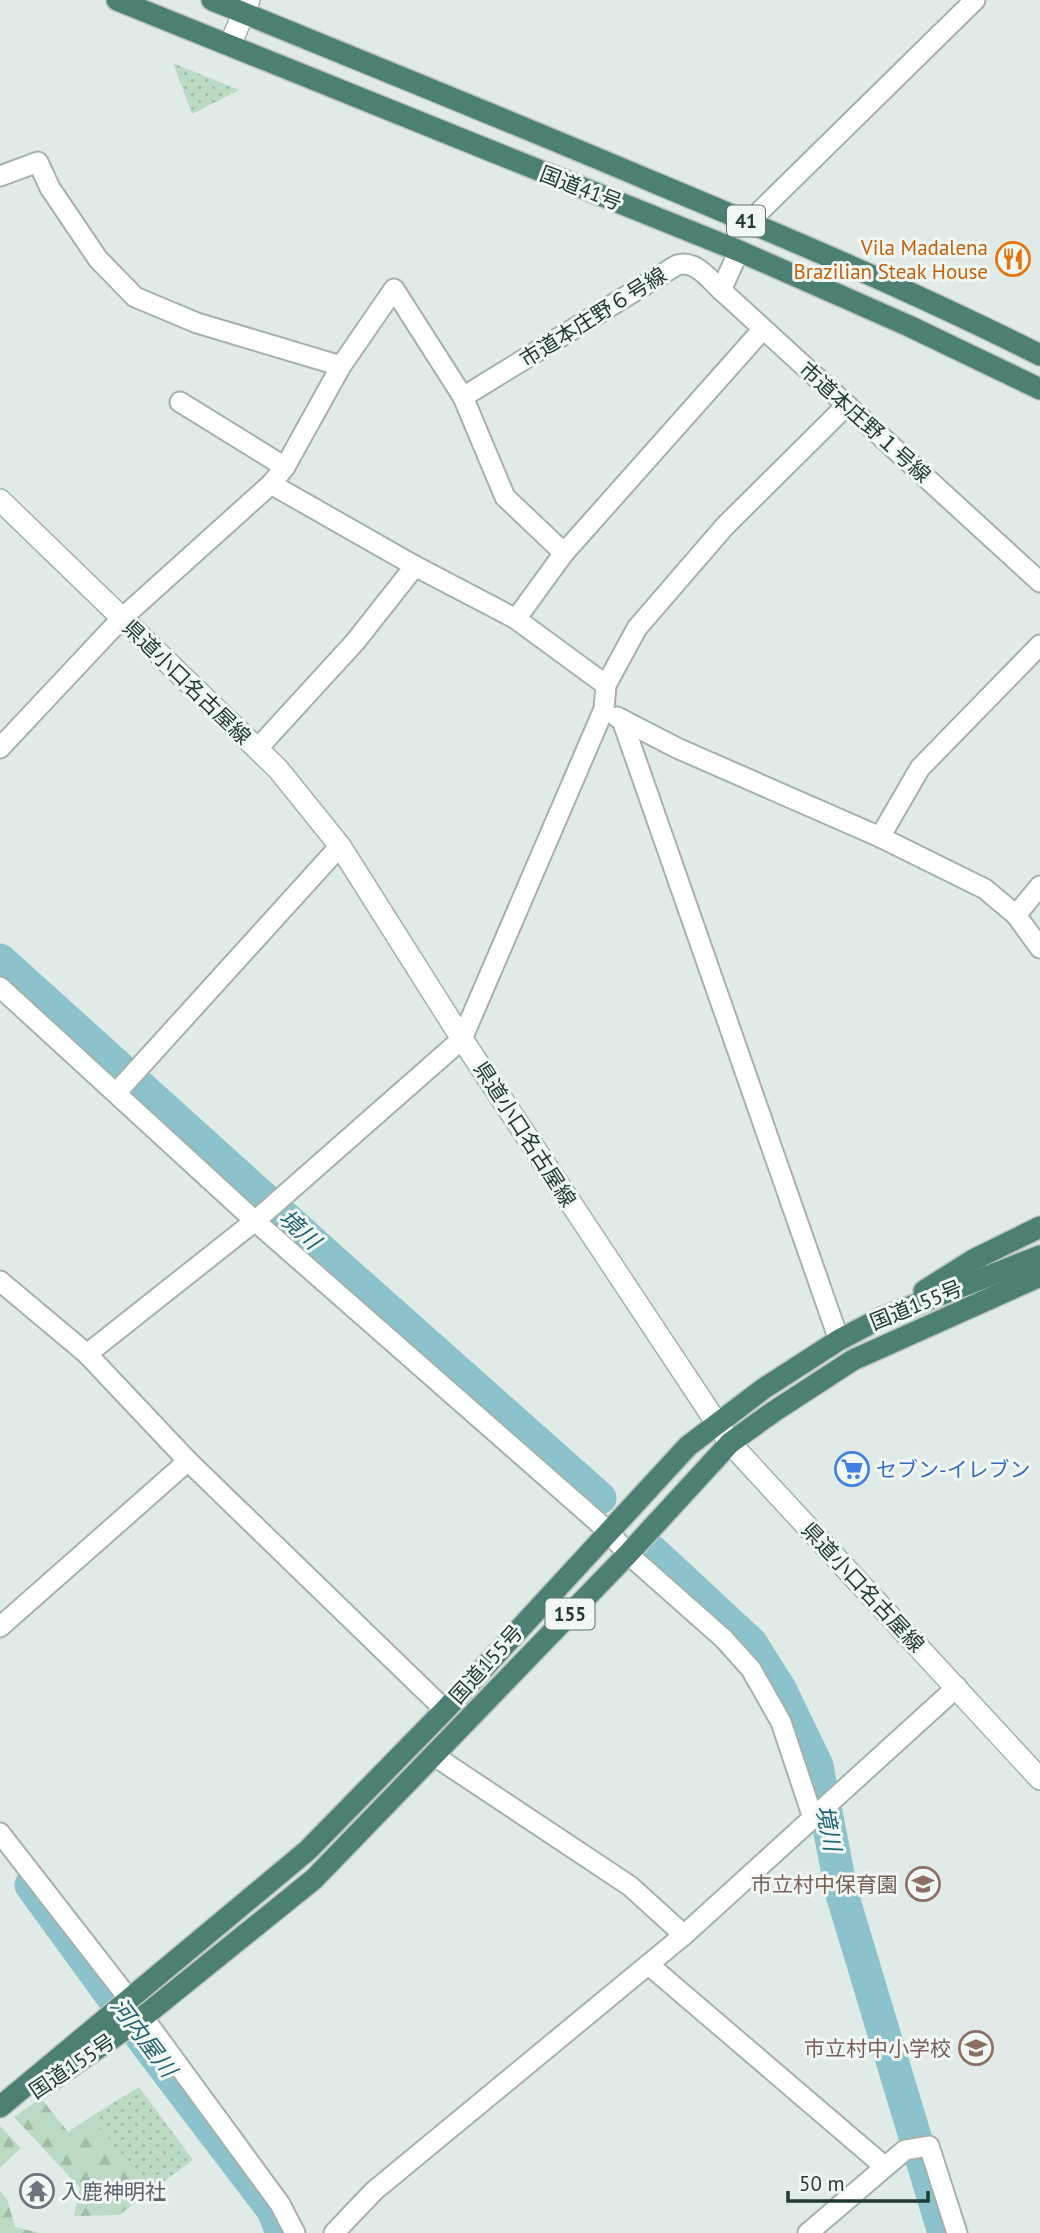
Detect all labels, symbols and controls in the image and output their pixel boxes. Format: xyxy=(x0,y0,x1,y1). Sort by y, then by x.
street label: 国道41号 xyxy=(536,160,626,216)
road number: 41 xyxy=(727,206,765,236)
place label: Vila Madalena Brazilian Steak House xyxy=(794,234,988,285)
restaurant icon: Vila Madalena Brazilian Steak House xyxy=(994,240,1032,278)
street label: 市道本庄野６号線 xyxy=(515,261,671,373)
street label: 市道本庄野１号線 xyxy=(794,356,936,488)
street label: 県道小口名古屋線 xyxy=(117,614,257,750)
street label: 県道小口名古屋線 xyxy=(468,1056,582,1212)
water label: 境川 xyxy=(273,1203,329,1257)
street label: 国道155号 xyxy=(866,1274,966,1336)
supermarket icon: セブン-イレブン xyxy=(833,1450,871,1488)
place label: セブン-イレブン xyxy=(876,1456,1031,1483)
street label: 県道小口名古屋線 xyxy=(796,1516,930,1658)
road number: 155 xyxy=(546,1598,594,1630)
street label: 国道155号 xyxy=(443,1619,529,1709)
water label: 境川 xyxy=(810,1803,848,1856)
school or university icon: 市立村中保育園 xyxy=(904,1865,942,1903)
place label: 市立村中保育園 xyxy=(751,1871,898,1898)
water label: 河内屋川 xyxy=(105,1992,185,2085)
street label: 国道155号 xyxy=(24,2028,120,2104)
school or university icon: 市立村中小学校 xyxy=(957,2029,995,2067)
place label: 市立村中小学校 xyxy=(804,2035,951,2062)
scale bar xyxy=(788,2160,928,2204)
text: 50 m xyxy=(799,2170,845,2197)
temple icon: 入鹿神明社 xyxy=(18,2172,56,2210)
place label: 入鹿神明社 xyxy=(61,2178,166,2205)

